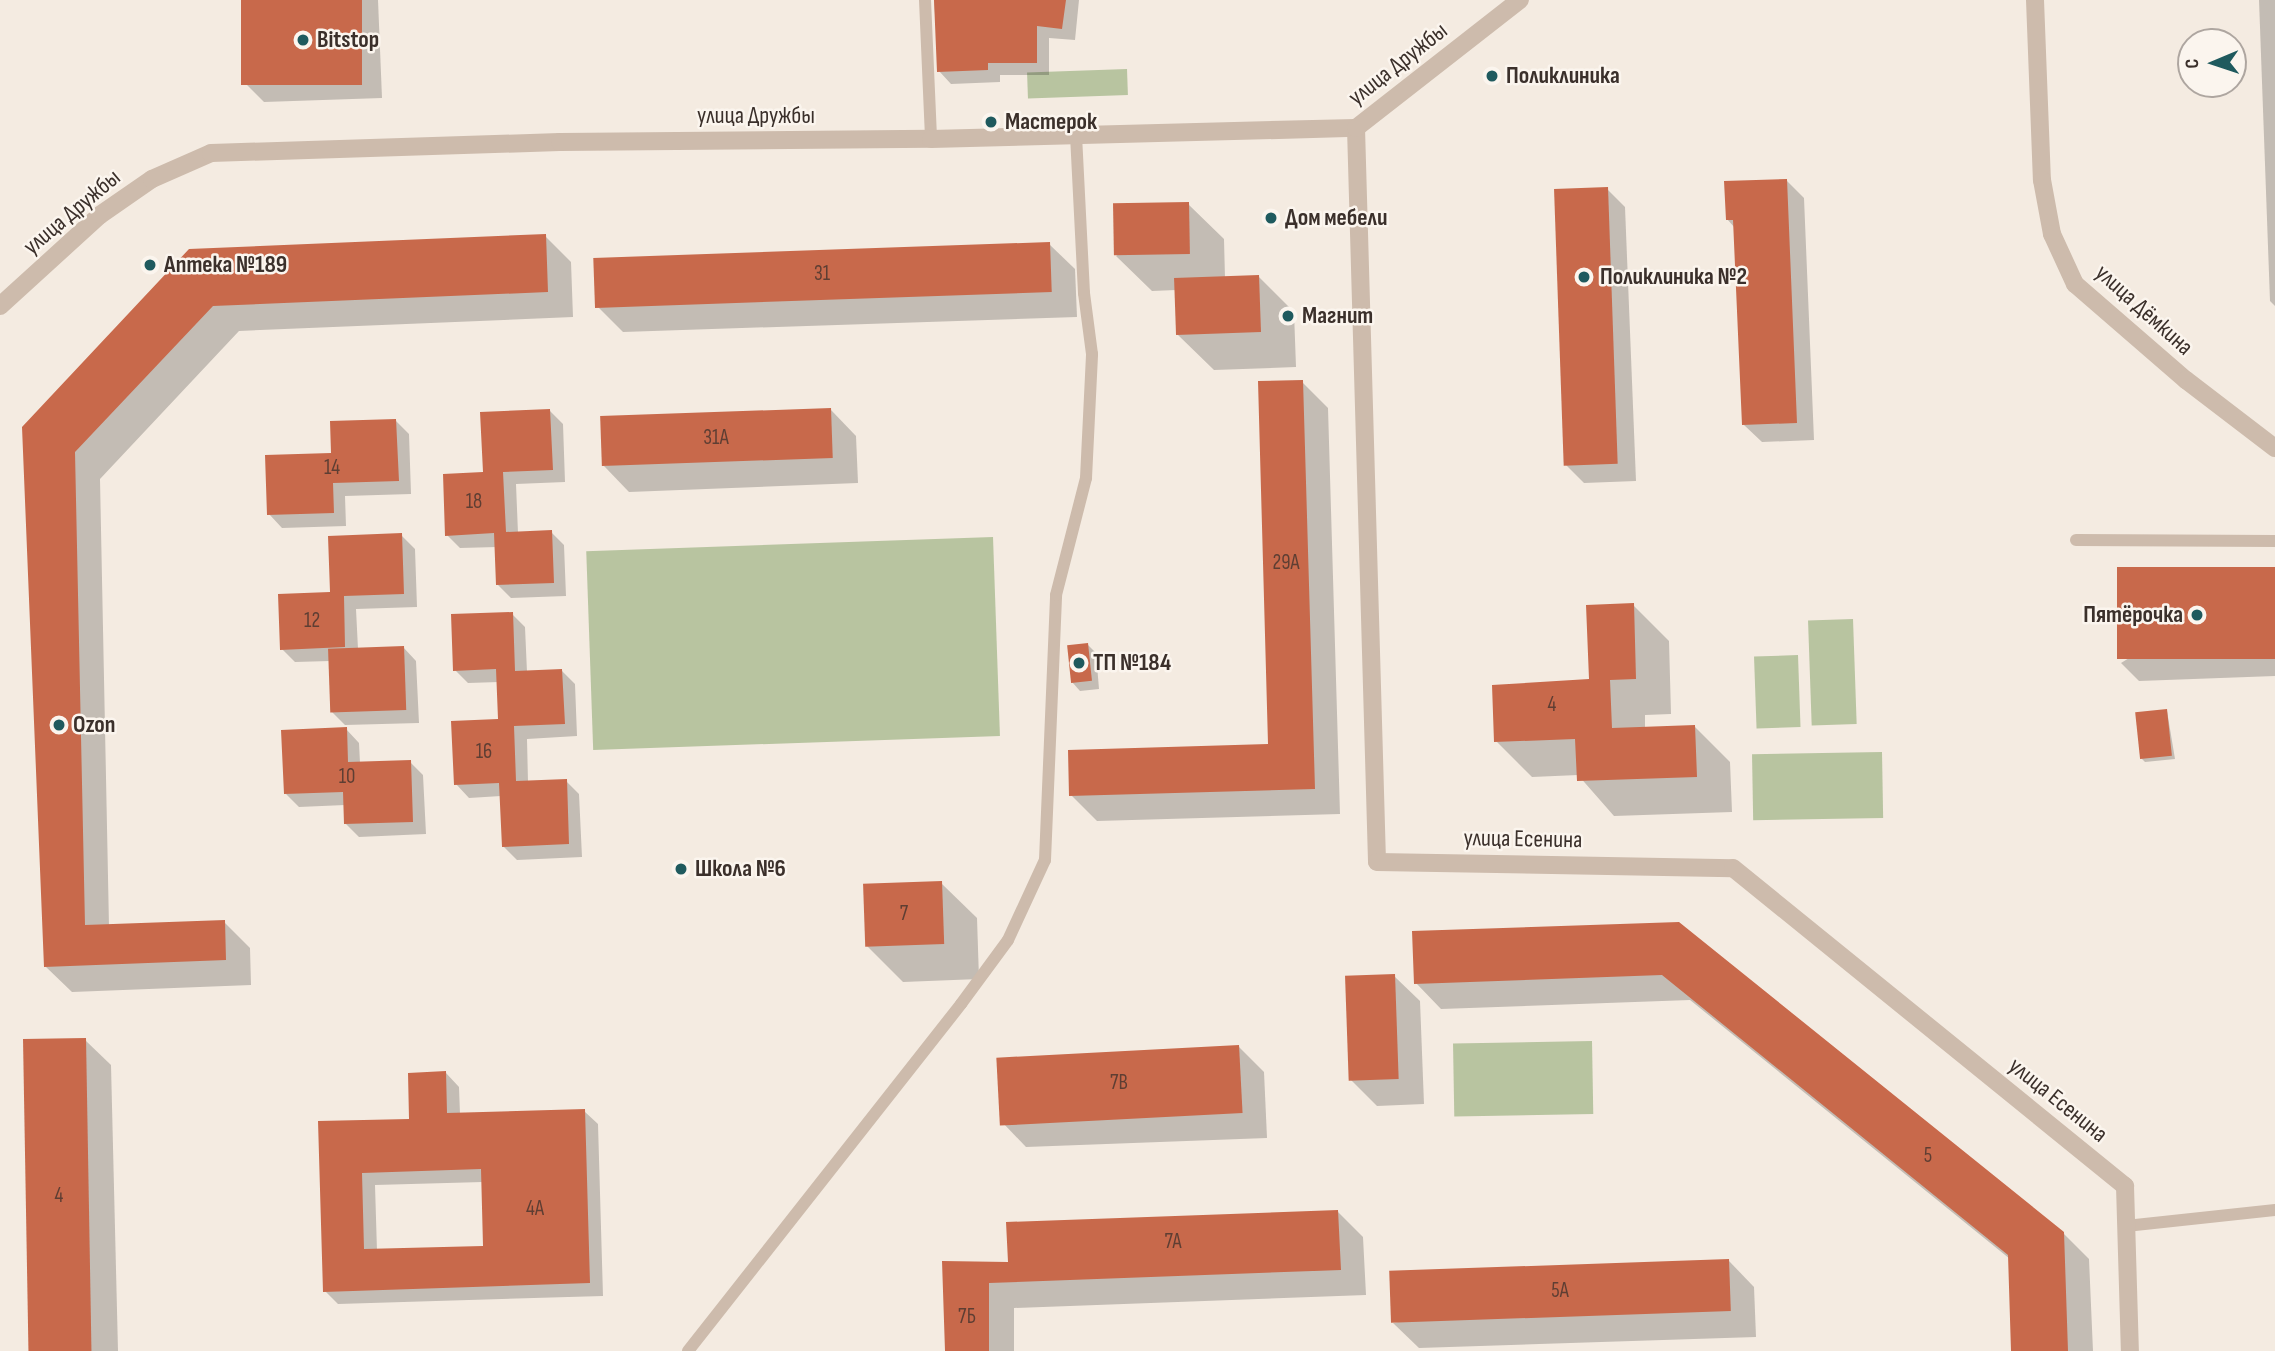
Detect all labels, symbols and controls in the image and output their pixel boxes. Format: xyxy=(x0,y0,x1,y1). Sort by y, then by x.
street label: улица Дружбы xyxy=(1343,16,1453,112)
place label: Bitstop xyxy=(317,26,379,54)
north arrow xyxy=(2177,28,2247,98)
marker: Bitstop xyxy=(295,32,311,48)
text: С xyxy=(2181,58,2204,69)
place label: Поликлиника xyxy=(1506,62,1620,90)
marker: Поликлиника xyxy=(1484,68,1500,84)
street label: улица Дружбы xyxy=(697,102,815,130)
place label: Мастерок xyxy=(1005,108,1097,136)
marker: Мастерок xyxy=(983,114,999,130)
street label: улица Дружбы xyxy=(18,163,126,261)
place label: Дом мебели xyxy=(1285,204,1387,232)
marker: Дом мебели xyxy=(1263,210,1279,226)
place label: Аптека №189 xyxy=(164,251,287,279)
marker: Аптека №189 xyxy=(142,257,158,273)
street label: улица Дёмкина xyxy=(2089,259,2199,361)
house number: 31 xyxy=(814,261,830,287)
place label: Поликлиника №2 xyxy=(1600,263,1747,291)
marker: Поликлиника №2 xyxy=(1574,267,1594,287)
place label: Магнит xyxy=(1302,302,1373,330)
marker: Магнит xyxy=(1280,308,1296,324)
house number: 31А xyxy=(703,425,729,451)
house number: 14 xyxy=(324,455,340,481)
house number: 18 xyxy=(466,489,482,515)
house number: 29А xyxy=(1273,550,1299,576)
place label: Пятёрочка xyxy=(2083,601,2183,629)
marker: Пятёрочка xyxy=(2189,607,2205,623)
house number: 12 xyxy=(304,608,320,634)
place label: ТП №184 xyxy=(1093,649,1171,677)
marker: ТП №184 xyxy=(1071,655,1087,671)
house number: 4 xyxy=(1548,692,1556,718)
place label: Ozon xyxy=(73,711,115,739)
marker: Ozon xyxy=(51,717,67,733)
house number: 16 xyxy=(476,739,492,765)
house number: 10 xyxy=(339,764,355,790)
street label: улица Есенина xyxy=(1463,824,1583,854)
place label: Школа №6 xyxy=(695,855,786,883)
marker: Школа №6 xyxy=(673,861,689,877)
house number: 7 xyxy=(900,901,908,927)
street label: улица Есенина xyxy=(2003,1051,2113,1149)
house number: 7В xyxy=(1110,1070,1128,1096)
house number: 5 xyxy=(1924,1143,1932,1169)
house number: 4 xyxy=(55,1183,63,1209)
house number: 4А xyxy=(526,1196,544,1222)
house number: 7А xyxy=(1164,1229,1182,1255)
house number: 5А xyxy=(1551,1278,1569,1304)
house number: 7Б xyxy=(958,1304,976,1330)

